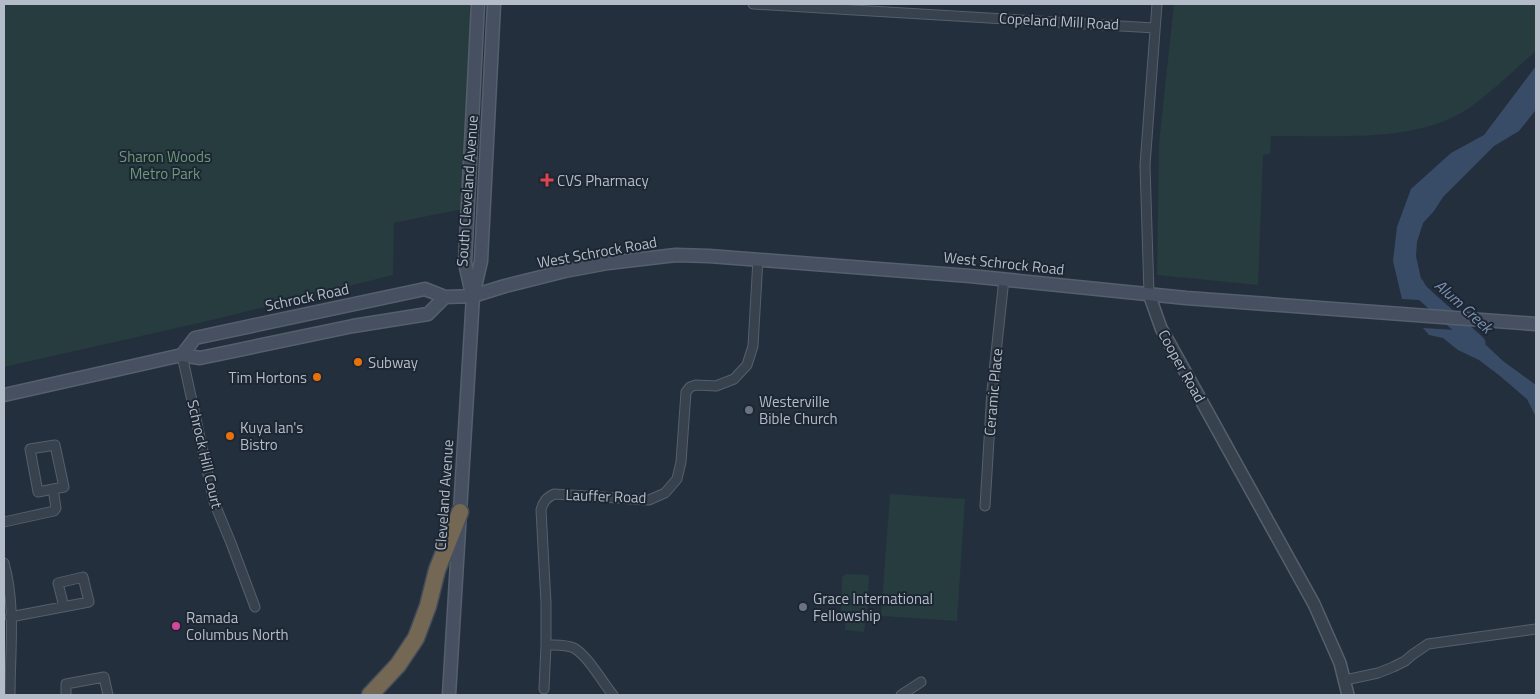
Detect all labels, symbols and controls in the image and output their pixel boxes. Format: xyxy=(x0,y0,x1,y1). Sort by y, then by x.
street label: Copeland Mill Road xyxy=(998,6,1120,36)
street label: South Cleveland Avenue xyxy=(450,115,484,267)
park label: Sharon Woods Metro Park xyxy=(119,145,211,185)
place label: CVS Pharmacy xyxy=(557,169,649,192)
marker: CVS Pharmacy xyxy=(541,174,553,186)
street label: West Schrock Road xyxy=(535,230,659,274)
street label: West Schrock Road xyxy=(942,245,1066,281)
water label: Alum Creek xyxy=(1430,273,1500,340)
street label: Schrock Road xyxy=(263,277,351,317)
street label: Cooper Road xyxy=(1152,325,1212,407)
street label: Ceramic Place xyxy=(978,347,1008,437)
place label: Subway xyxy=(368,351,418,374)
marker: Subway xyxy=(352,356,364,368)
place label: Tim Hortons xyxy=(229,366,307,389)
marker: Tim Hortons xyxy=(311,371,323,383)
place label: Westerville Bible Church xyxy=(759,390,838,430)
street label: Schrock Hill Court xyxy=(181,397,229,511)
marker: Westerville Bible Church xyxy=(743,404,755,416)
place label: Kuya Ian's Bistro xyxy=(240,416,303,456)
marker: Kuya Ian's Bistro xyxy=(224,430,236,442)
street label: Cleveland Avenue xyxy=(429,439,459,551)
street label: Lauffer Road xyxy=(565,483,647,509)
place label: Grace International Fellowship xyxy=(813,587,933,627)
marker: Grace International Fellowship xyxy=(797,601,809,613)
place label: Ramada Columbus North xyxy=(186,606,289,646)
marker: Ramada Columbus North xyxy=(170,620,182,632)

